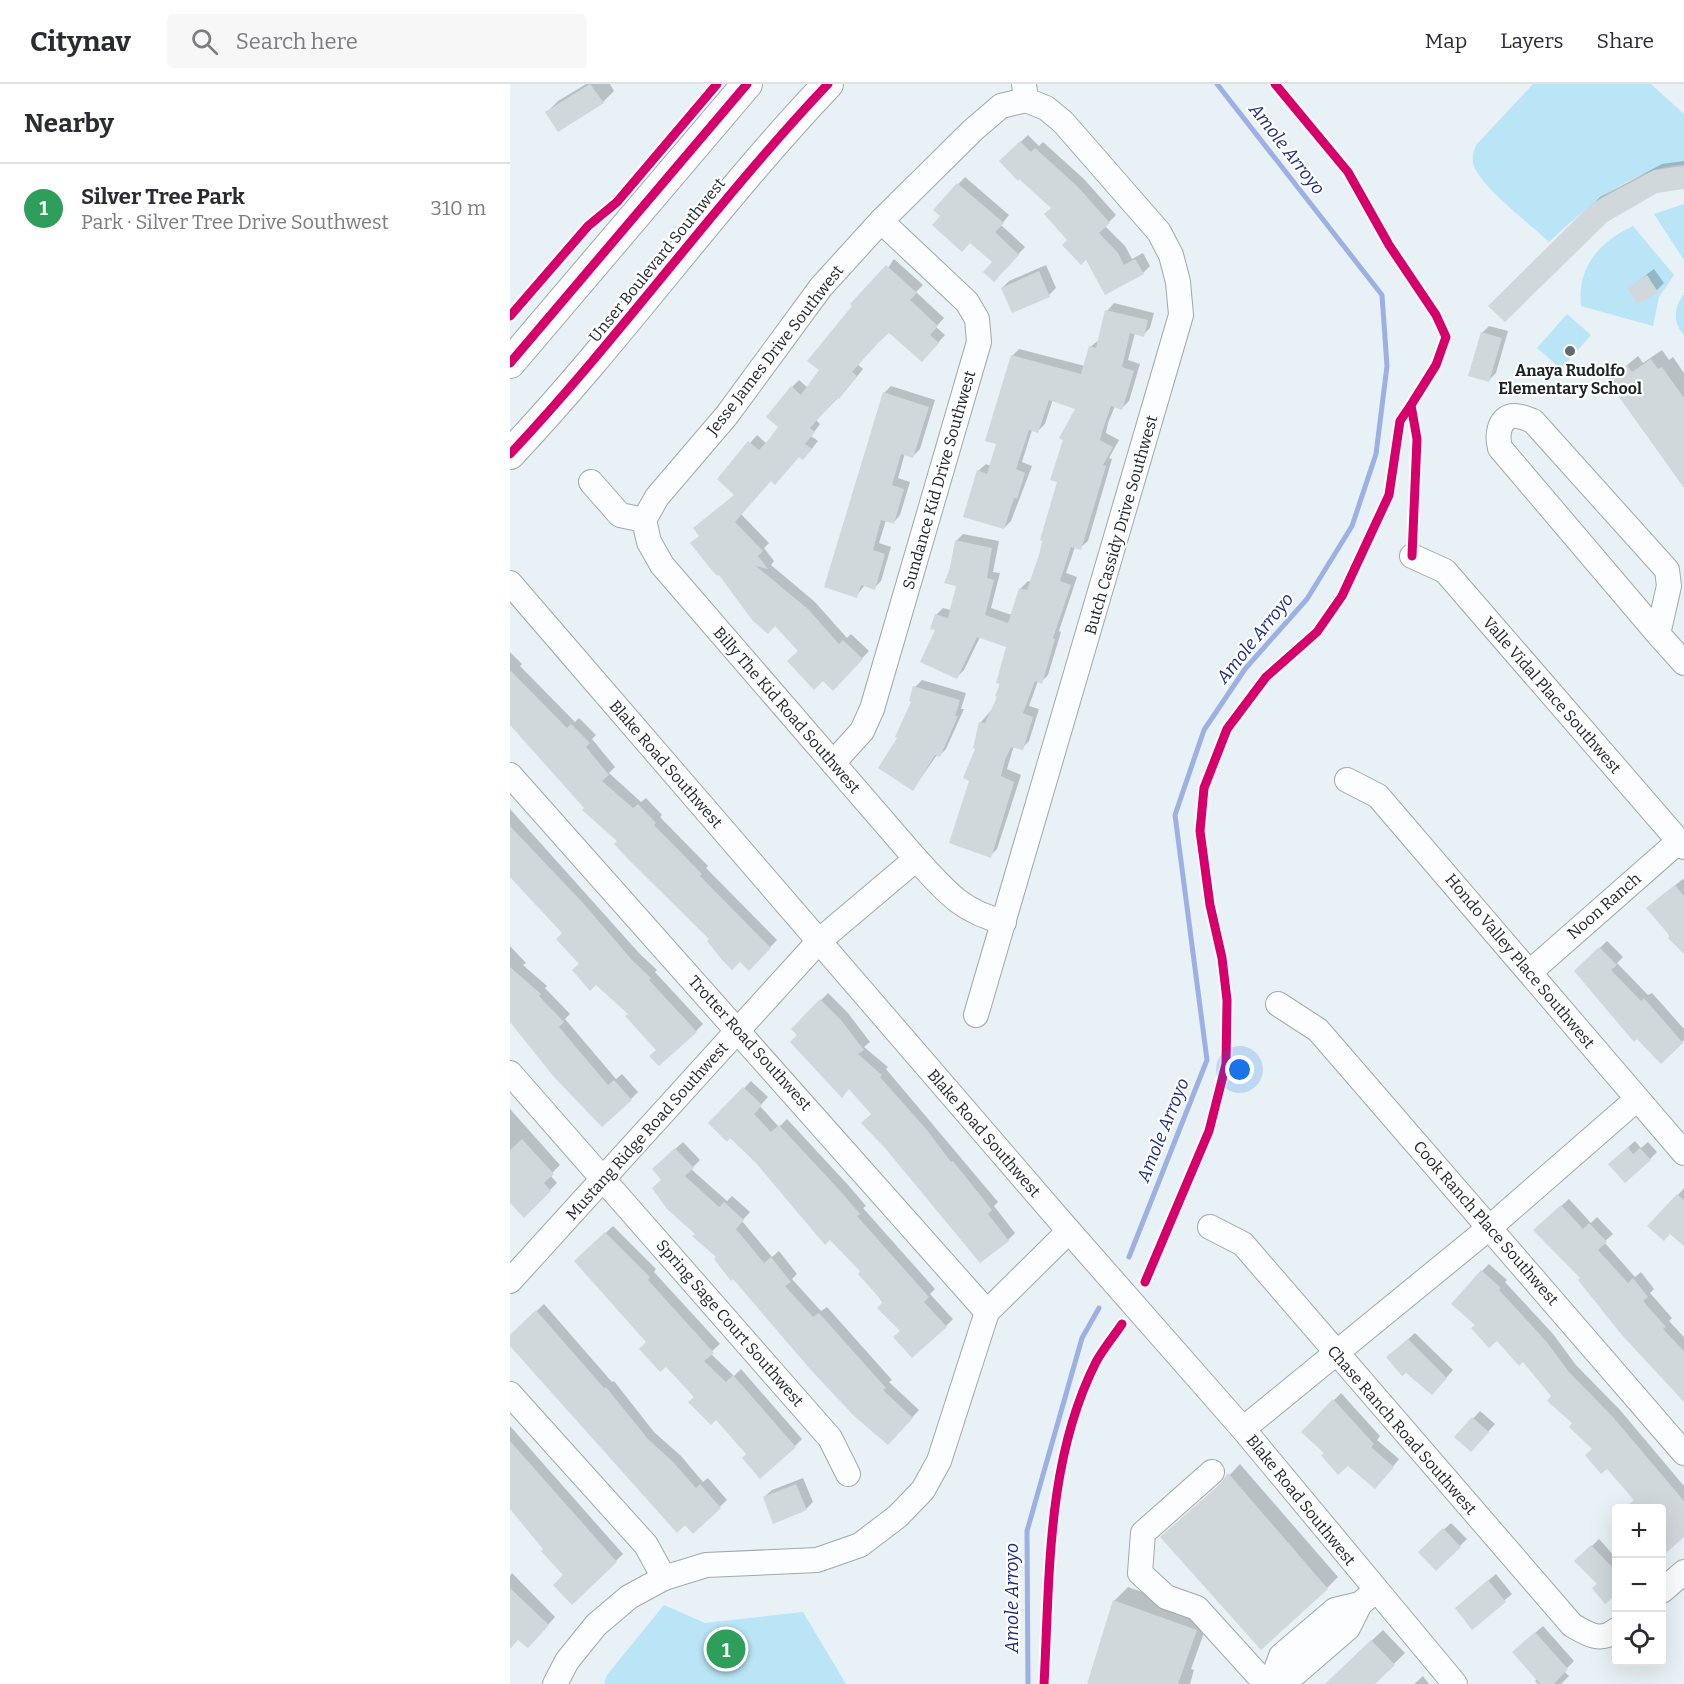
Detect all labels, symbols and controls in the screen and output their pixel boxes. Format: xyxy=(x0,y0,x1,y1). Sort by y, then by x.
search box xyxy=(167,14,587,68)
text: Citynav xyxy=(30,25,131,58)
icon: search xyxy=(188,25,221,58)
text: Search here xyxy=(236,28,358,55)
text: Map xyxy=(1425,28,1467,54)
text: Layers xyxy=(1500,28,1564,54)
text: Share xyxy=(1597,28,1654,54)
water label: Amole Arroyo xyxy=(1244,98,1329,199)
text: Nearby xyxy=(24,108,114,139)
street label: Unser Boulevard Southwest xyxy=(585,174,729,346)
text: Silver Tree Park xyxy=(81,183,245,210)
text: 1 xyxy=(39,196,48,220)
text: 310 m xyxy=(431,196,486,220)
text: Park · Silver Tree Drive Southwest xyxy=(81,210,389,234)
street label: Jesse James Drive Southwest xyxy=(702,261,847,440)
marker: Anaya Rudolfo Elementary School xyxy=(1563,344,1577,358)
place label: Anaya Rudolfo Elementary School xyxy=(1498,361,1642,398)
street label: Sundance Kid Drive Southwest xyxy=(899,368,979,592)
street label: Butch Cassidy Drive Southwest xyxy=(1081,413,1162,637)
water label: Amole Arroyo xyxy=(1211,588,1298,688)
street label: Valle Vidal Place Southwest xyxy=(1479,613,1625,777)
street label: Billy The Kid Road Southwest xyxy=(710,623,865,797)
street label: Blake Road Southwest xyxy=(605,696,727,832)
street label: Noon Ranch xyxy=(1563,869,1645,943)
street label: Hondo Valley Place Southwest xyxy=(1441,870,1599,1052)
street label: Trotter Road Southwest xyxy=(685,972,816,1114)
street label: Mustang Ridge Road Southwest xyxy=(562,1038,732,1224)
your location xyxy=(1225,1055,1254,1084)
street label: Blake Road Southwest xyxy=(923,1065,1045,1201)
water label: Amole Arroyo xyxy=(1132,1075,1194,1186)
street label: Cook Ranch Place Southwest xyxy=(1409,1137,1563,1309)
street label: Spring Sage Court Southwest xyxy=(652,1236,808,1410)
street label: Chase Ranch Road Southwest xyxy=(1323,1342,1481,1518)
street label: Blake Road Southwest xyxy=(1242,1431,1360,1569)
map controls xyxy=(1612,1504,1666,1666)
button: + xyxy=(1612,1504,1666,1558)
water label: Amole Arroyo xyxy=(1001,1543,1023,1654)
button: − xyxy=(1612,1558,1666,1612)
button: locate xyxy=(1612,1612,1666,1666)
pin: 1 xyxy=(706,1626,746,1672)

